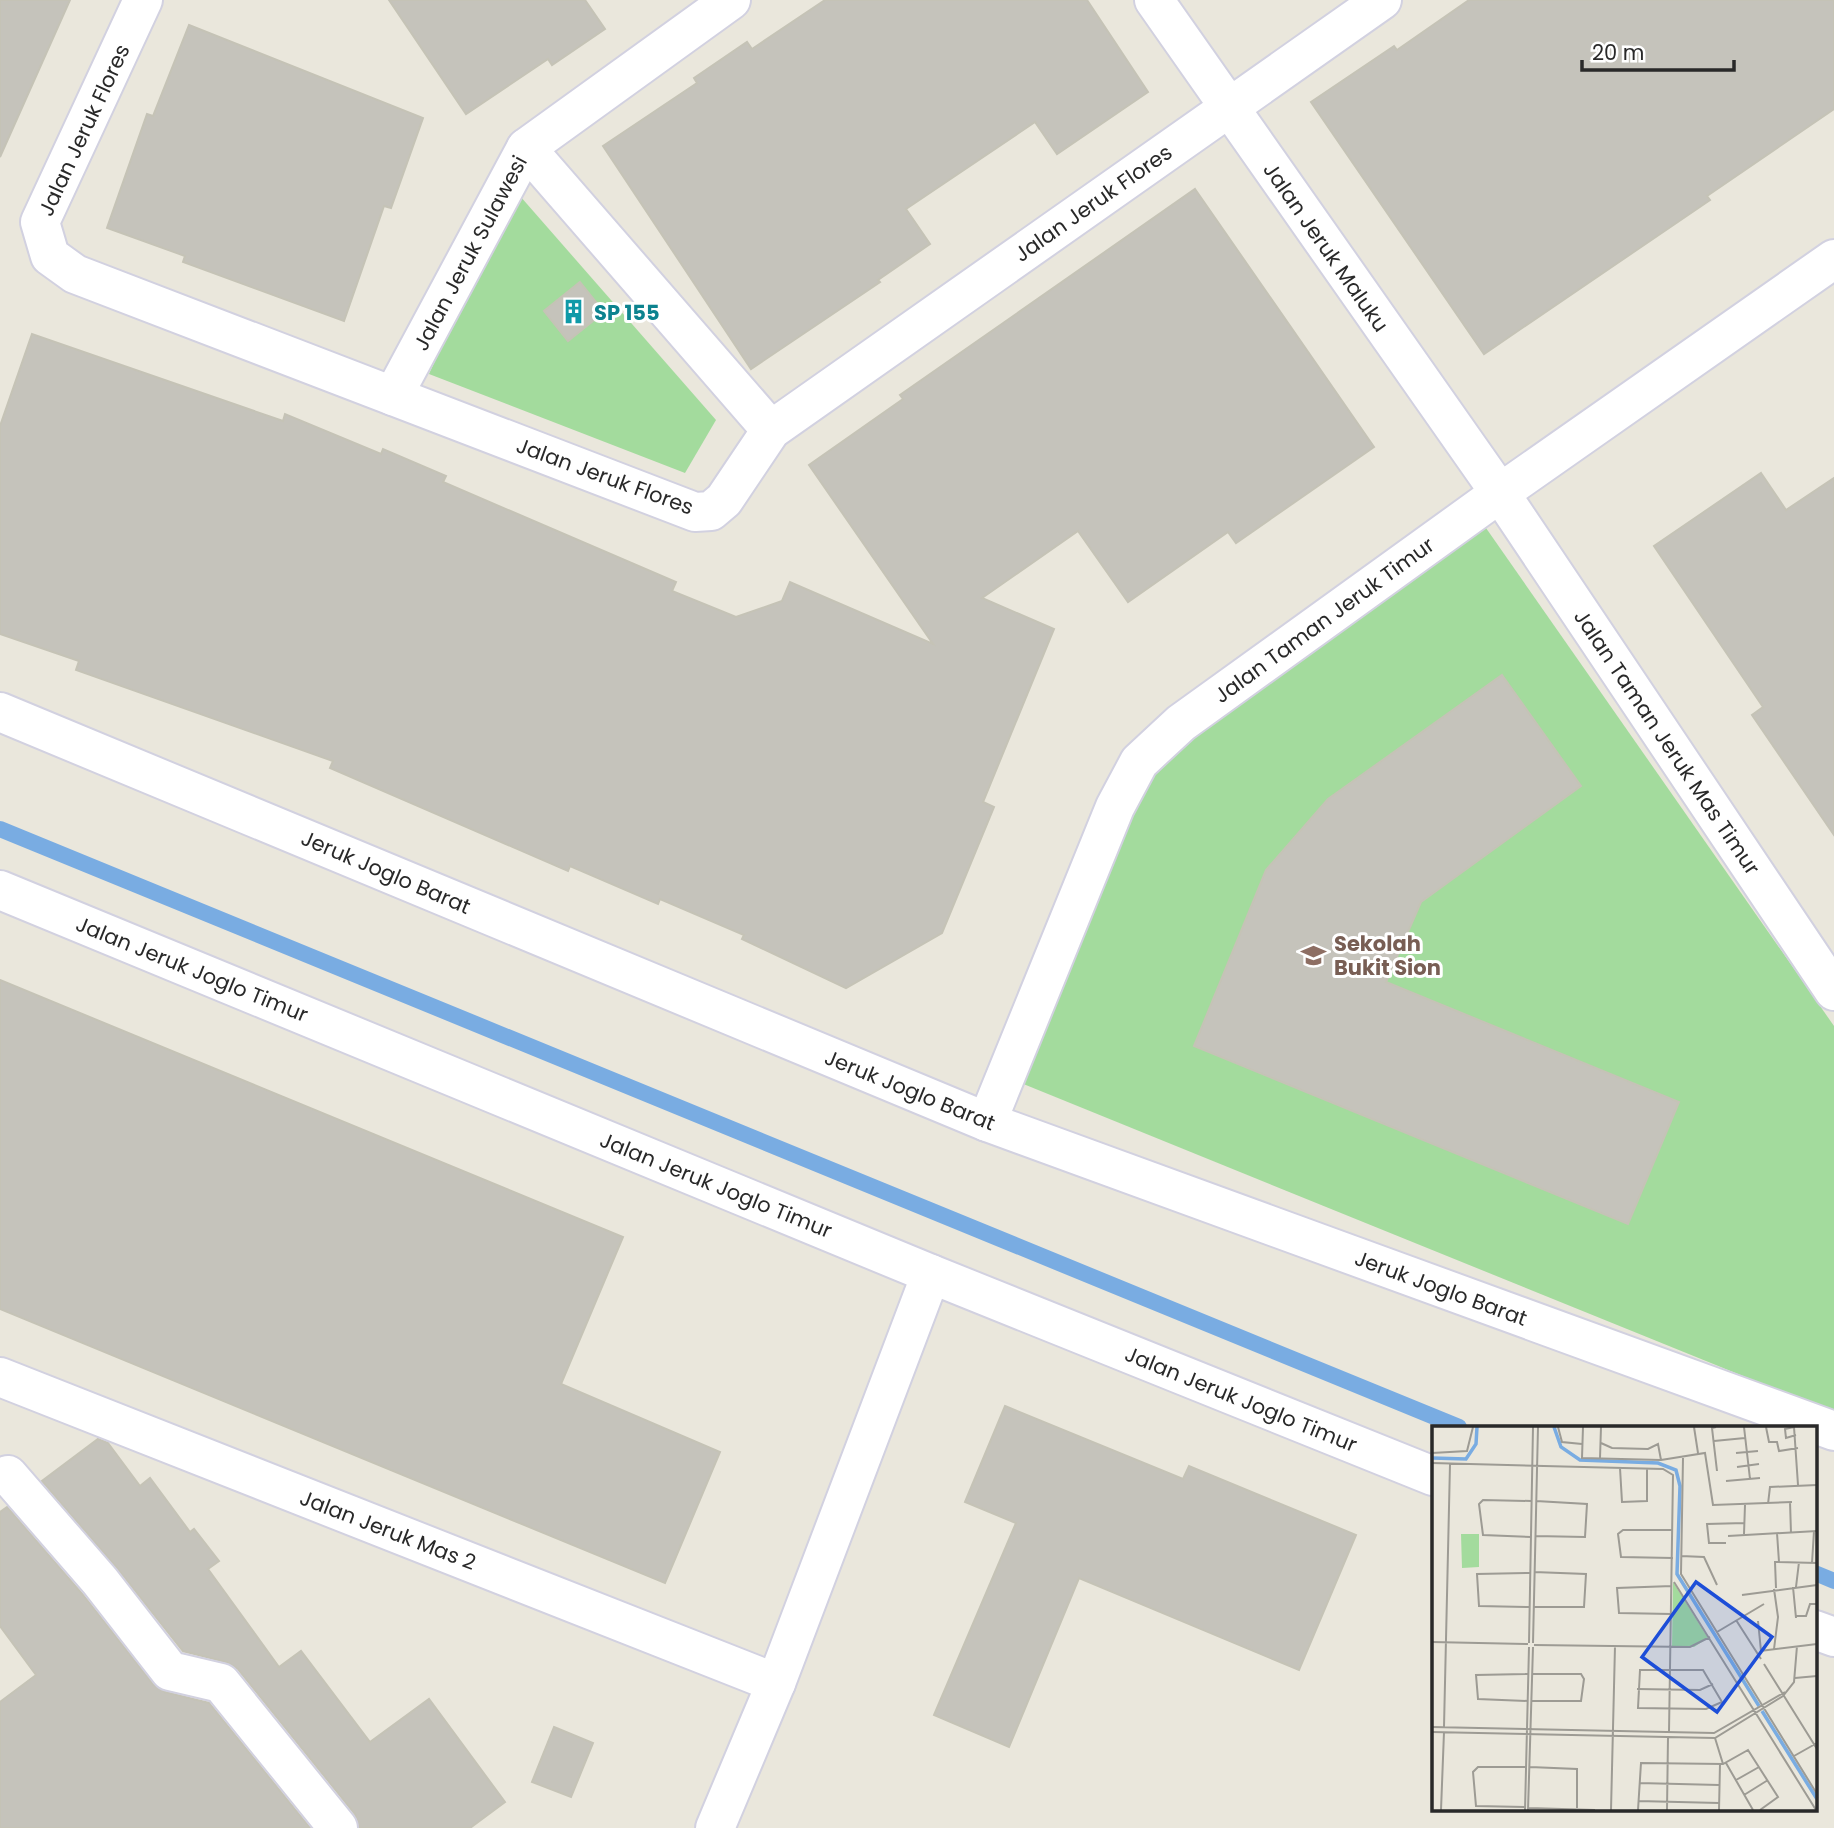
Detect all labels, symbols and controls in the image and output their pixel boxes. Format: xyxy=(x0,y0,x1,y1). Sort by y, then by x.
scale bar xyxy=(1582,28,1734,72)
text: 20 m xyxy=(1592,38,1645,67)
street label: Jalan Jeruk Flores xyxy=(31,39,137,221)
street label: Jalan Jeruk Flores xyxy=(1008,138,1178,268)
street label: Jalan Jeruk Sulawesi xyxy=(406,150,534,356)
street label: Jalan Jeruk Maluku xyxy=(1257,156,1395,338)
building icon: SP 155 xyxy=(560,298,588,326)
place label: SP 155 xyxy=(594,298,660,327)
street label: Jalan Jeruk Flores xyxy=(512,430,698,522)
street label: Jalan Taman Jeruk Timur xyxy=(1208,530,1440,710)
street label: Jalan Taman Jeruk Mas Timur xyxy=(1567,604,1767,881)
street label: Jeruk Joglo Barat xyxy=(297,823,475,921)
street label: Jalan Jeruk Joglo Timur xyxy=(72,909,313,1029)
place label: Sekolah Bukit Sion xyxy=(1334,929,1441,982)
school or university icon: Sekolah Bukit Sion xyxy=(1300,941,1328,969)
street label: Jeruk Joglo Barat xyxy=(820,1043,1000,1137)
street label: Jalan Jeruk Joglo Timur xyxy=(596,1125,837,1245)
street label: Jeruk Joglo Barat xyxy=(1351,1243,1531,1333)
street label: Jalan Jeruk Joglo Timur xyxy=(1121,1339,1362,1459)
inset map xyxy=(1432,1426,1816,1811)
street label: Jalan Jeruk Mas 2 xyxy=(296,1483,480,1577)

